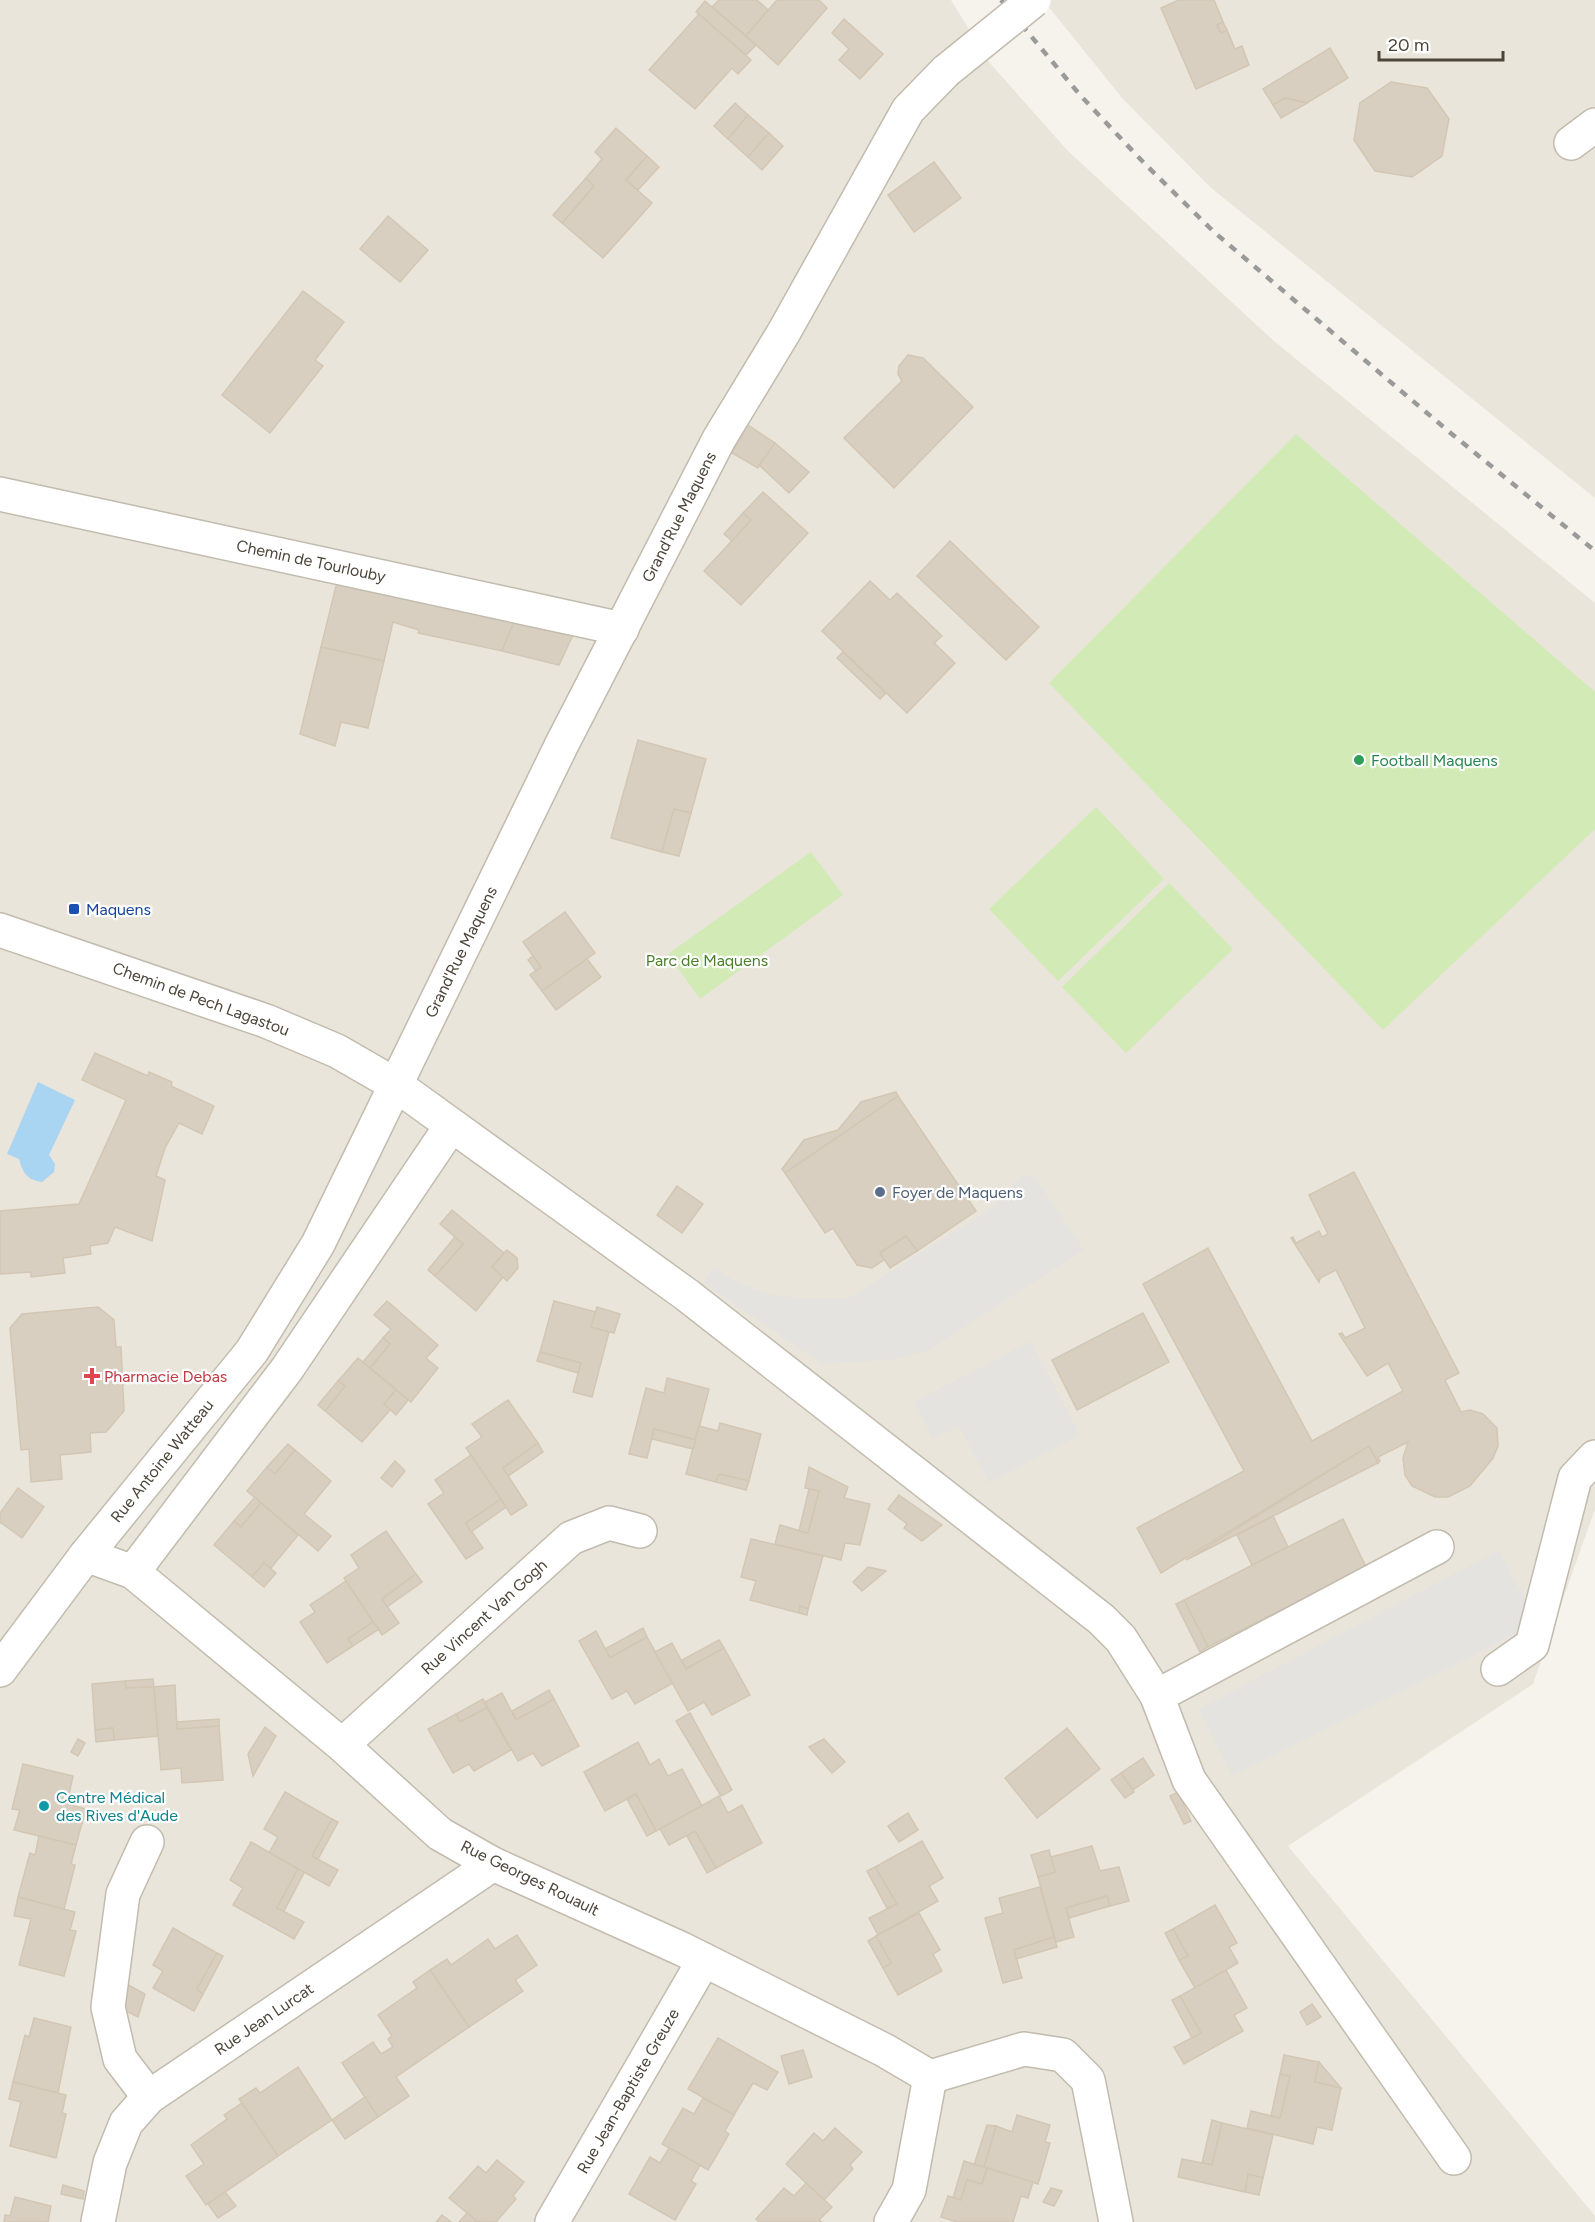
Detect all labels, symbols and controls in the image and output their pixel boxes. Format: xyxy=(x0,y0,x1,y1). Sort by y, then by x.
scale bar xyxy=(1379,24,1504,62)
text: 20 m xyxy=(1388,34,1429,56)
street label: Grand'Rue Maquens xyxy=(638,449,720,585)
street label: Chemin de Tourlouby xyxy=(235,536,388,586)
place label: Football Maquens xyxy=(1371,751,1498,770)
marker: Football Maquens xyxy=(1352,753,1366,767)
street label: Grand'Rue Maquens xyxy=(421,883,501,1021)
place label: Maquens xyxy=(86,900,151,919)
marker: Maquens xyxy=(67,902,81,916)
park label: Parc de Maquens xyxy=(646,951,768,970)
street label: Chemin de Pech Lagastou xyxy=(110,958,292,1040)
place label: Foyer de Maquens xyxy=(892,1183,1023,1202)
marker: Foyer de Maquens xyxy=(873,1185,887,1199)
place label: Pharmacie Debas xyxy=(104,1367,227,1386)
marker: Pharmacie Debas xyxy=(85,1369,99,1383)
street label: Rue Antoine Watteau xyxy=(107,1396,217,1526)
street label: Rue Vincent Van Gogh xyxy=(417,1555,551,1679)
place label: Centre Médical des Rives d'Aude xyxy=(56,1788,178,1825)
marker: Centre Médical des Rives d'Aude xyxy=(37,1799,51,1813)
street label: Rue Georges Rouault xyxy=(458,1836,602,1920)
street label: Rue Jean Lurcat xyxy=(211,1979,317,2059)
street label: Rue Jean-Baptiste Greuze xyxy=(573,2005,683,2177)

